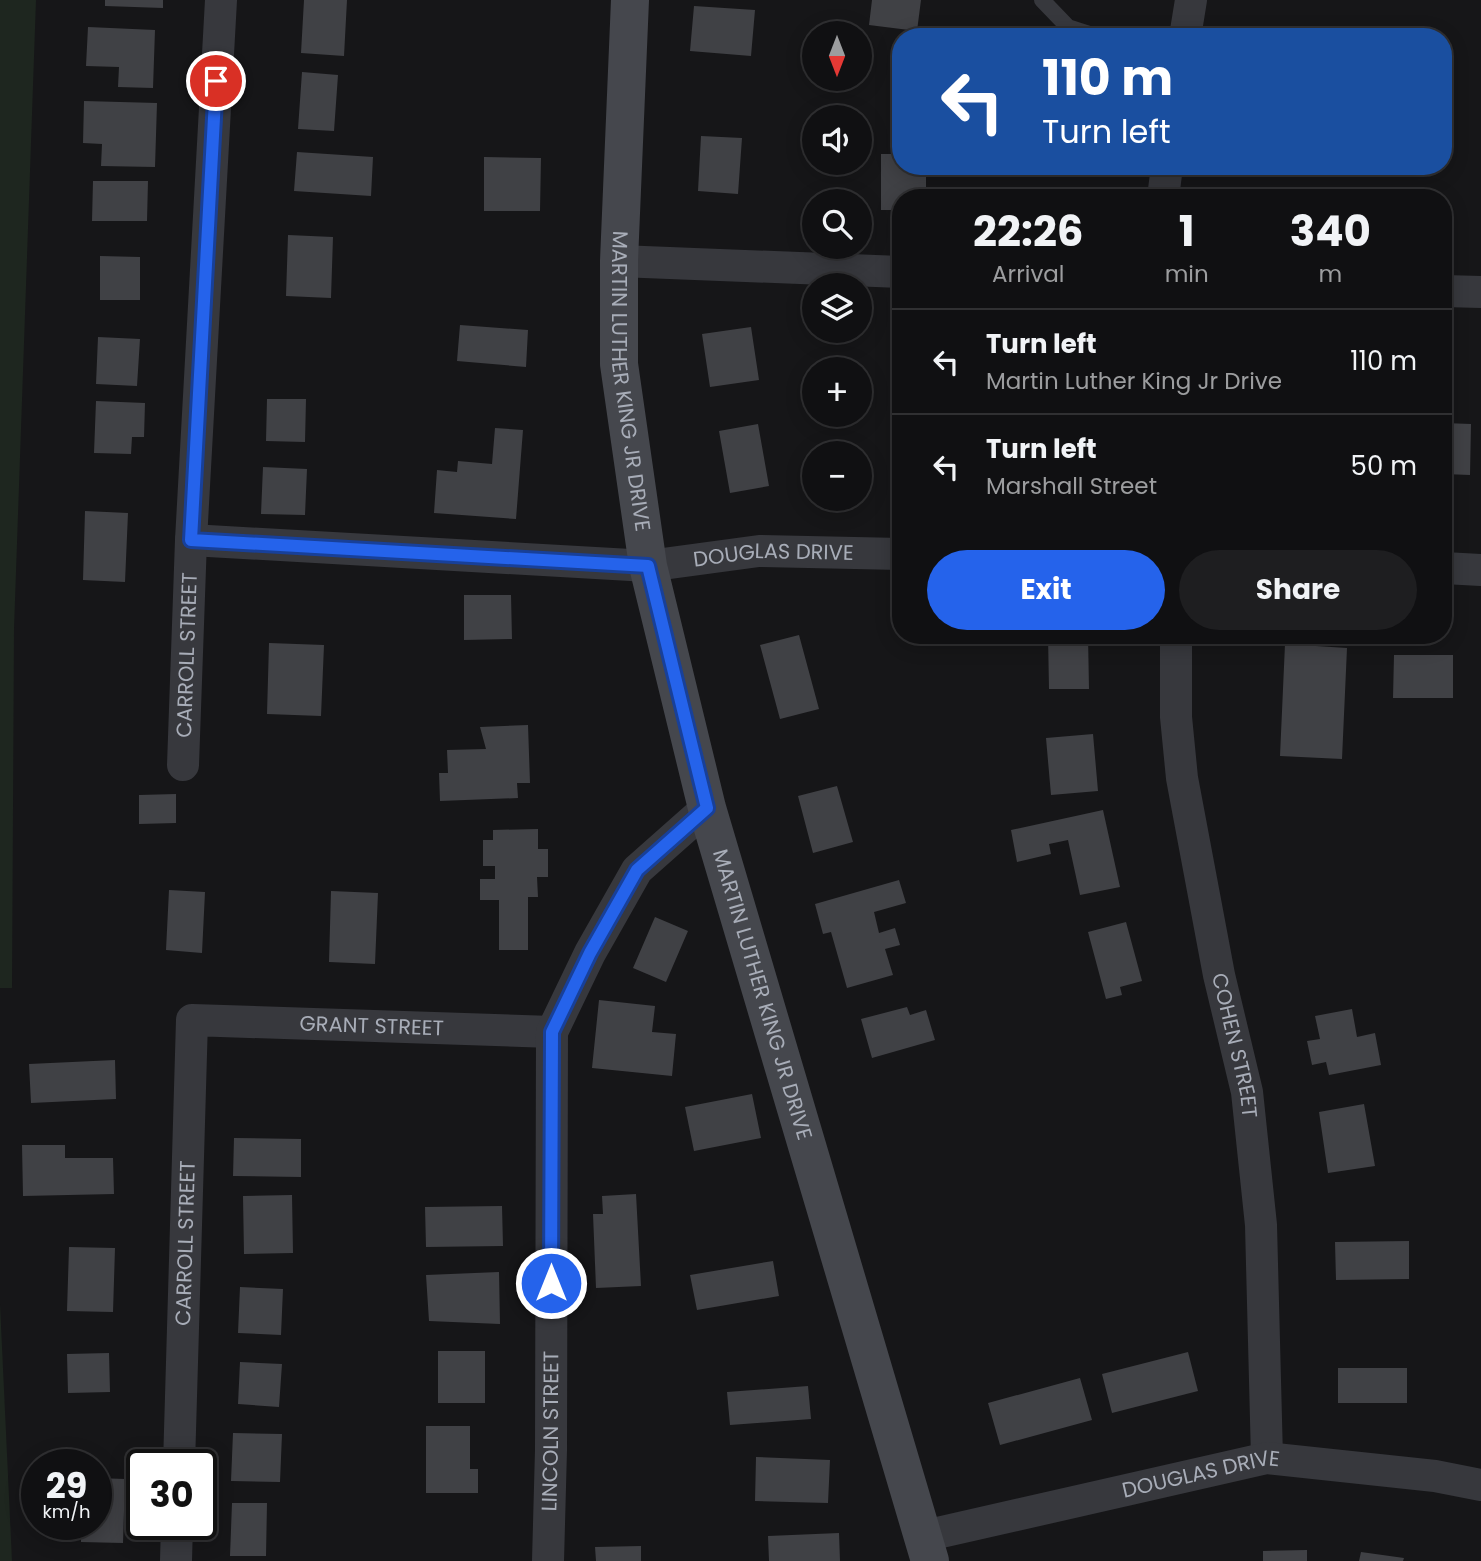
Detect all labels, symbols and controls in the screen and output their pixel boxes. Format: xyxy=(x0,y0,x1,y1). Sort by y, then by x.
north arrow xyxy=(802,21,872,91)
map controls xyxy=(802,21,872,511)
text: 110 m xyxy=(1042,44,1173,112)
pin xyxy=(186,51,246,111)
icon: left xyxy=(927,56,1018,147)
icon: arrive xyxy=(197,62,235,100)
button: sound xyxy=(802,105,872,175)
text: Turn left xyxy=(1042,109,1171,154)
button: search xyxy=(802,189,872,259)
text: 22:26 xyxy=(973,202,1084,261)
text: 1 xyxy=(1179,202,1195,261)
text: 340 xyxy=(1290,202,1371,261)
street label: MARTIN LUTHER KING JR DRIVE xyxy=(605,230,658,533)
text: Arrival xyxy=(992,258,1065,290)
text: min xyxy=(1165,258,1209,290)
text: m xyxy=(1318,258,1342,290)
button: layers xyxy=(802,273,872,343)
text: Turn left xyxy=(986,326,1097,362)
icon: left xyxy=(927,343,965,381)
text: 110 m xyxy=(1350,343,1417,379)
button: + xyxy=(802,357,872,427)
text: Martin Luther King Jr Drive xyxy=(986,365,1282,397)
text: Turn left xyxy=(986,431,1097,467)
button: − xyxy=(802,441,872,511)
icon: left xyxy=(927,448,965,486)
text: 50 m xyxy=(1351,448,1417,484)
text: Marshall Street xyxy=(986,470,1157,502)
street label: DOUGLAS DRIVE xyxy=(691,536,854,574)
button: Exit xyxy=(927,550,1165,630)
button: Share xyxy=(1179,550,1417,630)
street label: CARROLL STREET xyxy=(169,572,204,738)
street label: MARTIN LUTHER KING JR DRIVE xyxy=(706,845,820,1143)
street label: COHEN STREET xyxy=(1205,970,1265,1119)
street label: GRANT STREET xyxy=(299,1009,444,1042)
street label: CARROLL STREET xyxy=(168,1160,202,1326)
position arrow xyxy=(514,1246,588,1320)
street label: LINCOLN STREET xyxy=(534,1351,565,1512)
street label: DOUGLAS DRIVE xyxy=(1119,1443,1281,1505)
speed limit sign: 30 xyxy=(126,1449,217,1540)
text: 29 xyxy=(46,1461,87,1510)
text: km/h xyxy=(43,1499,90,1524)

